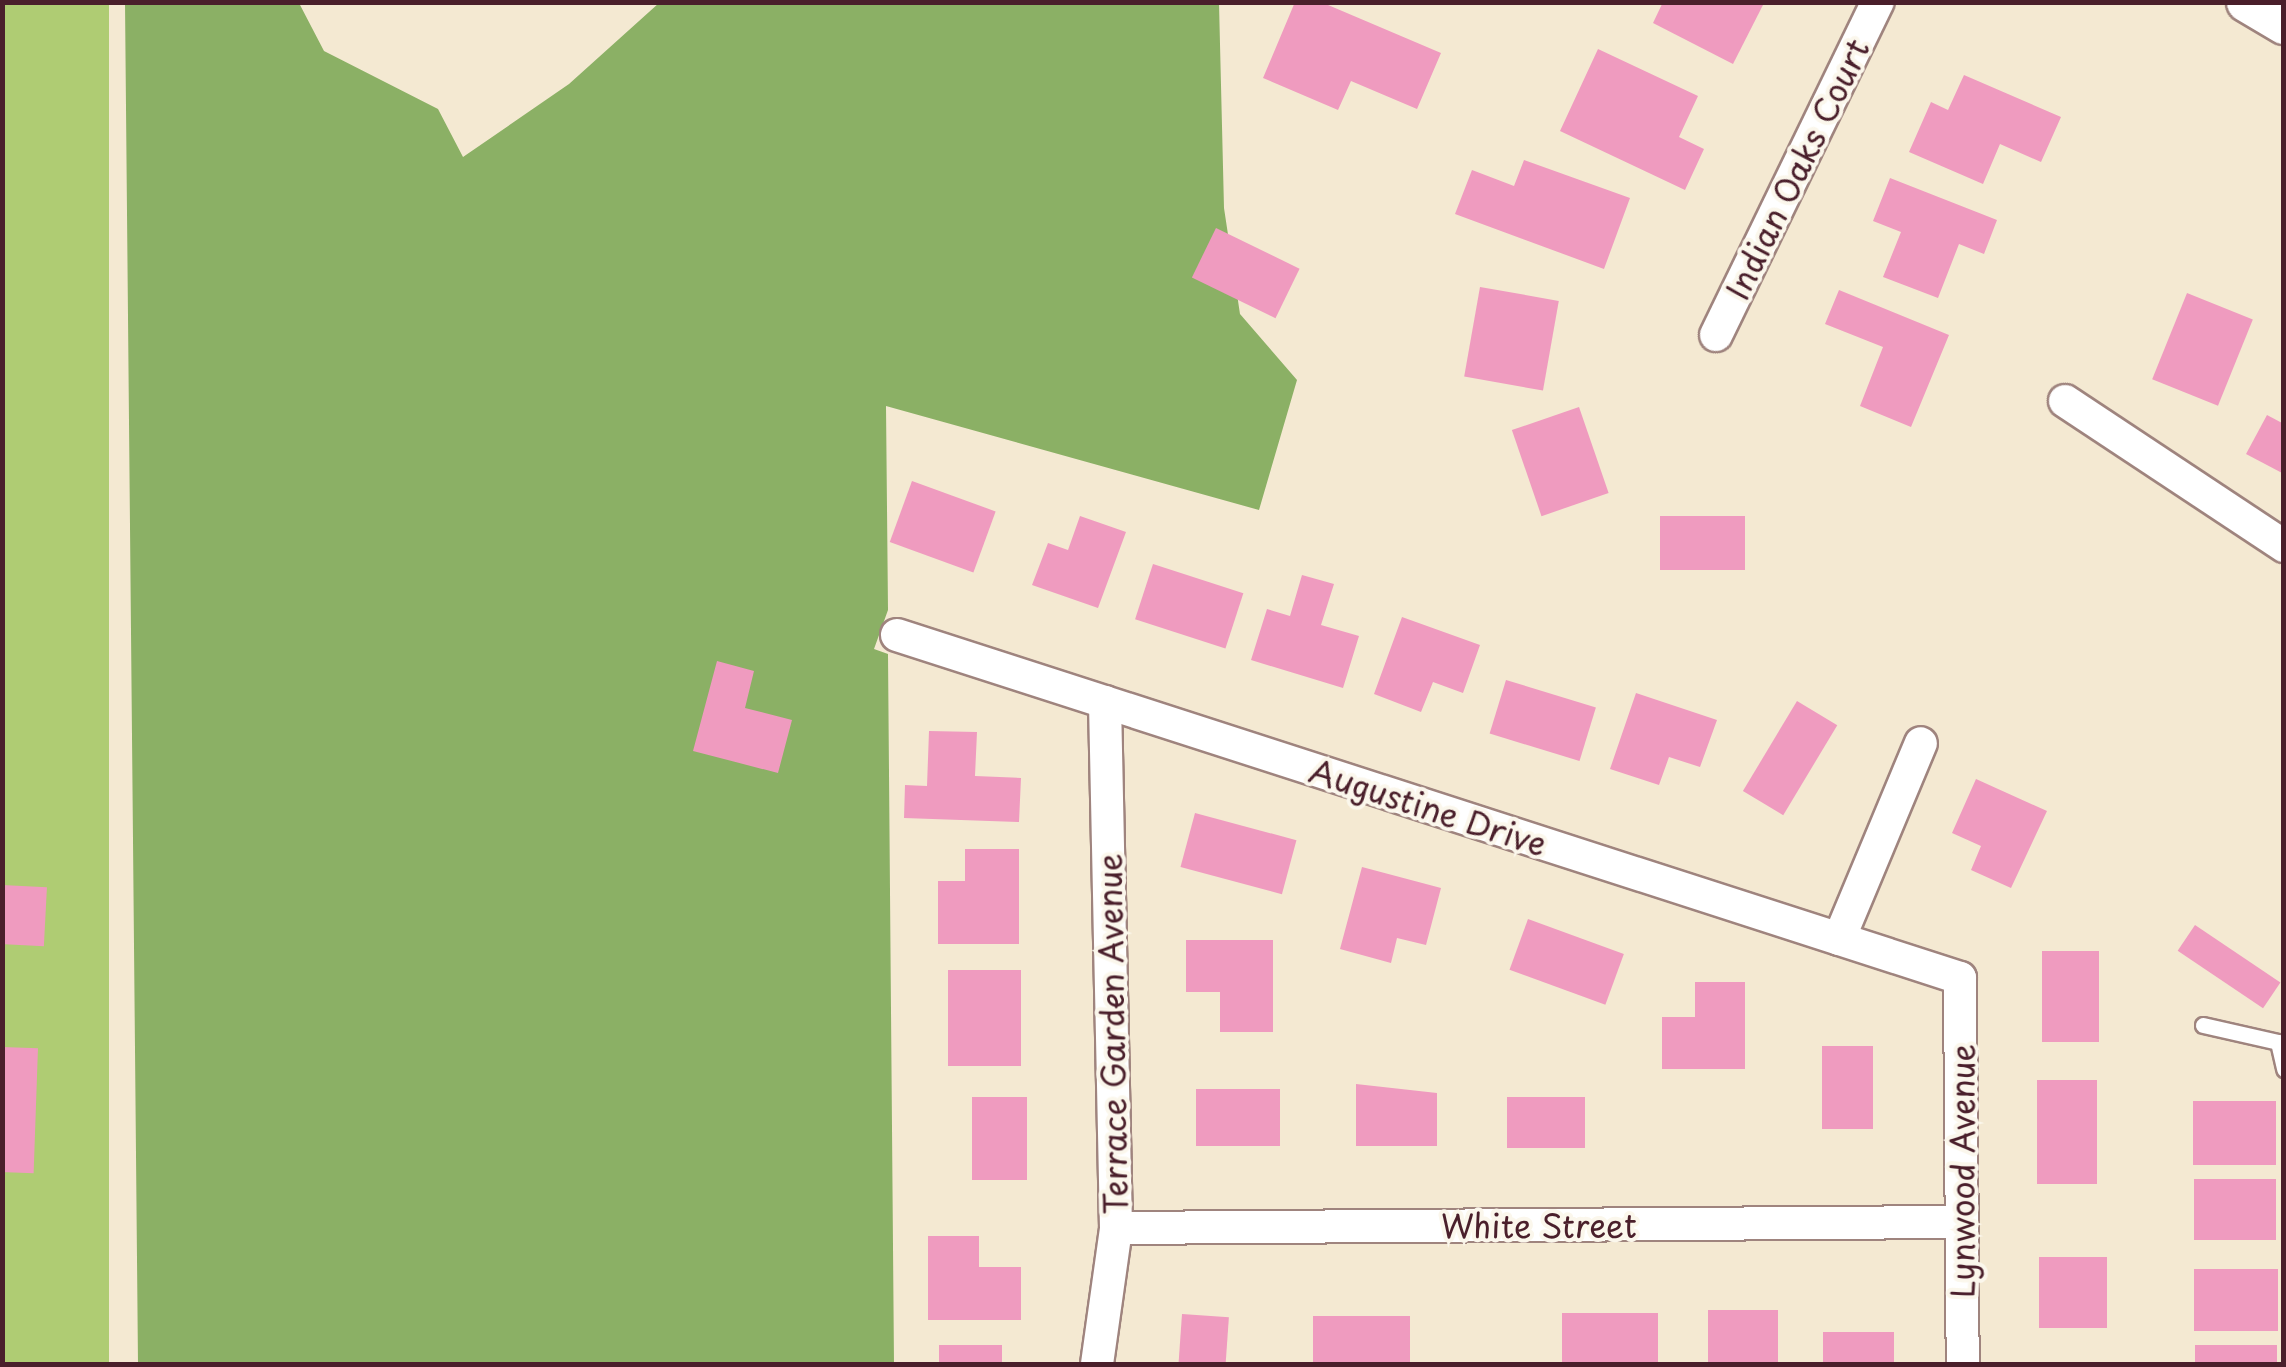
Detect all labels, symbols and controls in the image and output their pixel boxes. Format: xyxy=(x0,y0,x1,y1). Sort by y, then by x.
street label: Indian Oaks Court xyxy=(1718,33,1876,305)
street label: Augustine Drive xyxy=(1305,751,1551,863)
street label: Terrace Garden Avenue xyxy=(1090,854,1134,1214)
street label: Lynwood Avenue xyxy=(1943,1043,1981,1299)
street label: White Street xyxy=(1442,1206,1636,1244)

